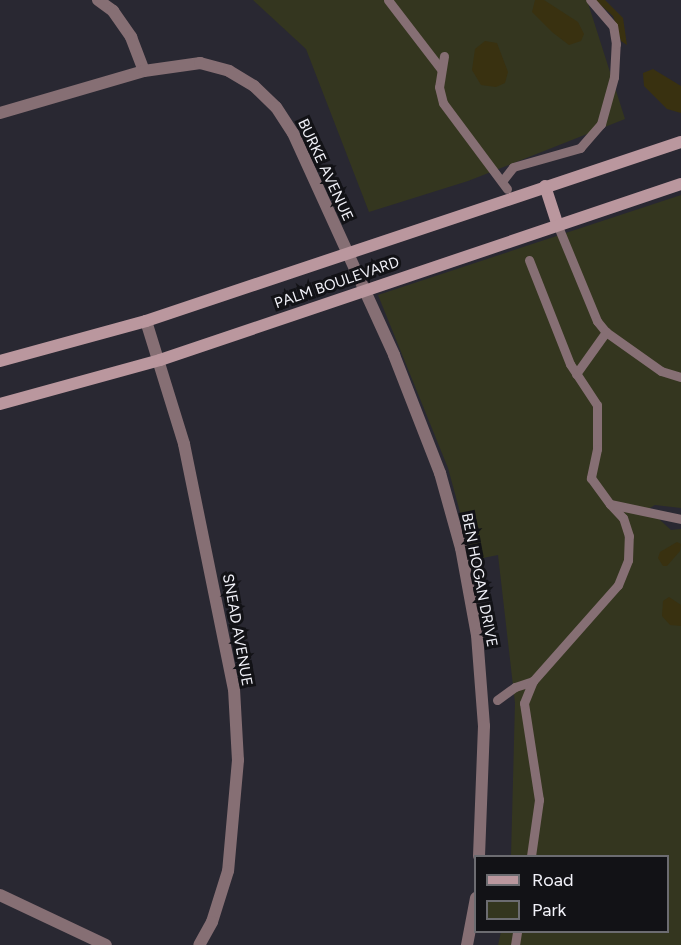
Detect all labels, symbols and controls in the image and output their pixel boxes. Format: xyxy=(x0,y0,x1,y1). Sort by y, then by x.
street label: BURKE AVENUE xyxy=(293,116,357,224)
street label: PALM BOULEVARD xyxy=(272,253,402,313)
street label: BEN HOGAN DRIVE xyxy=(457,511,501,649)
street label: SNEAD AVENUE xyxy=(218,572,256,688)
legend xyxy=(474,855,669,933)
text: Road xyxy=(532,869,573,891)
text: Park xyxy=(532,899,566,921)

